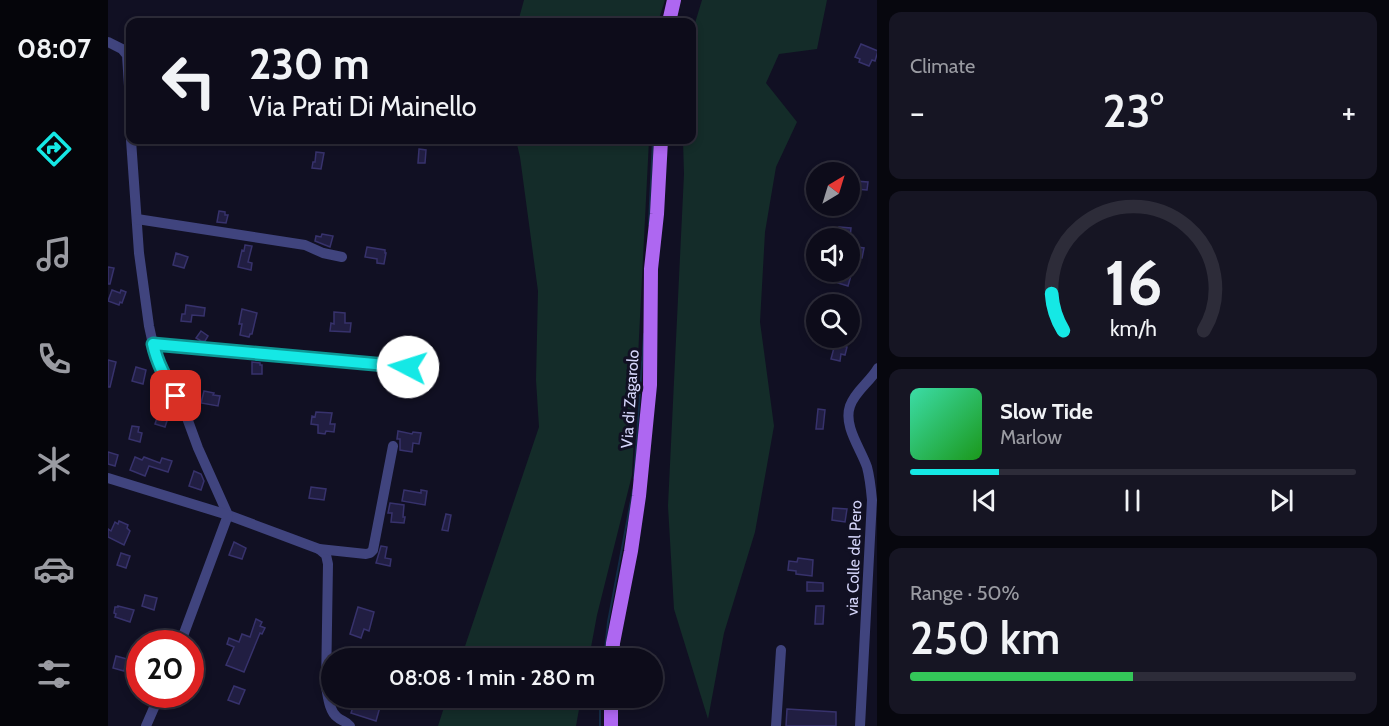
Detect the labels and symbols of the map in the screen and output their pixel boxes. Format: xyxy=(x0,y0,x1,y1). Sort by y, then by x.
north arrow xyxy=(806,162,860,216)
position arrow xyxy=(376,335,440,399)
street label: Via di Zagarolo xyxy=(617,349,643,449)
pin xyxy=(150,370,201,421)
street label: via Colle del Pero xyxy=(842,500,866,616)
speed limit sign: 20 xyxy=(126,630,204,708)

